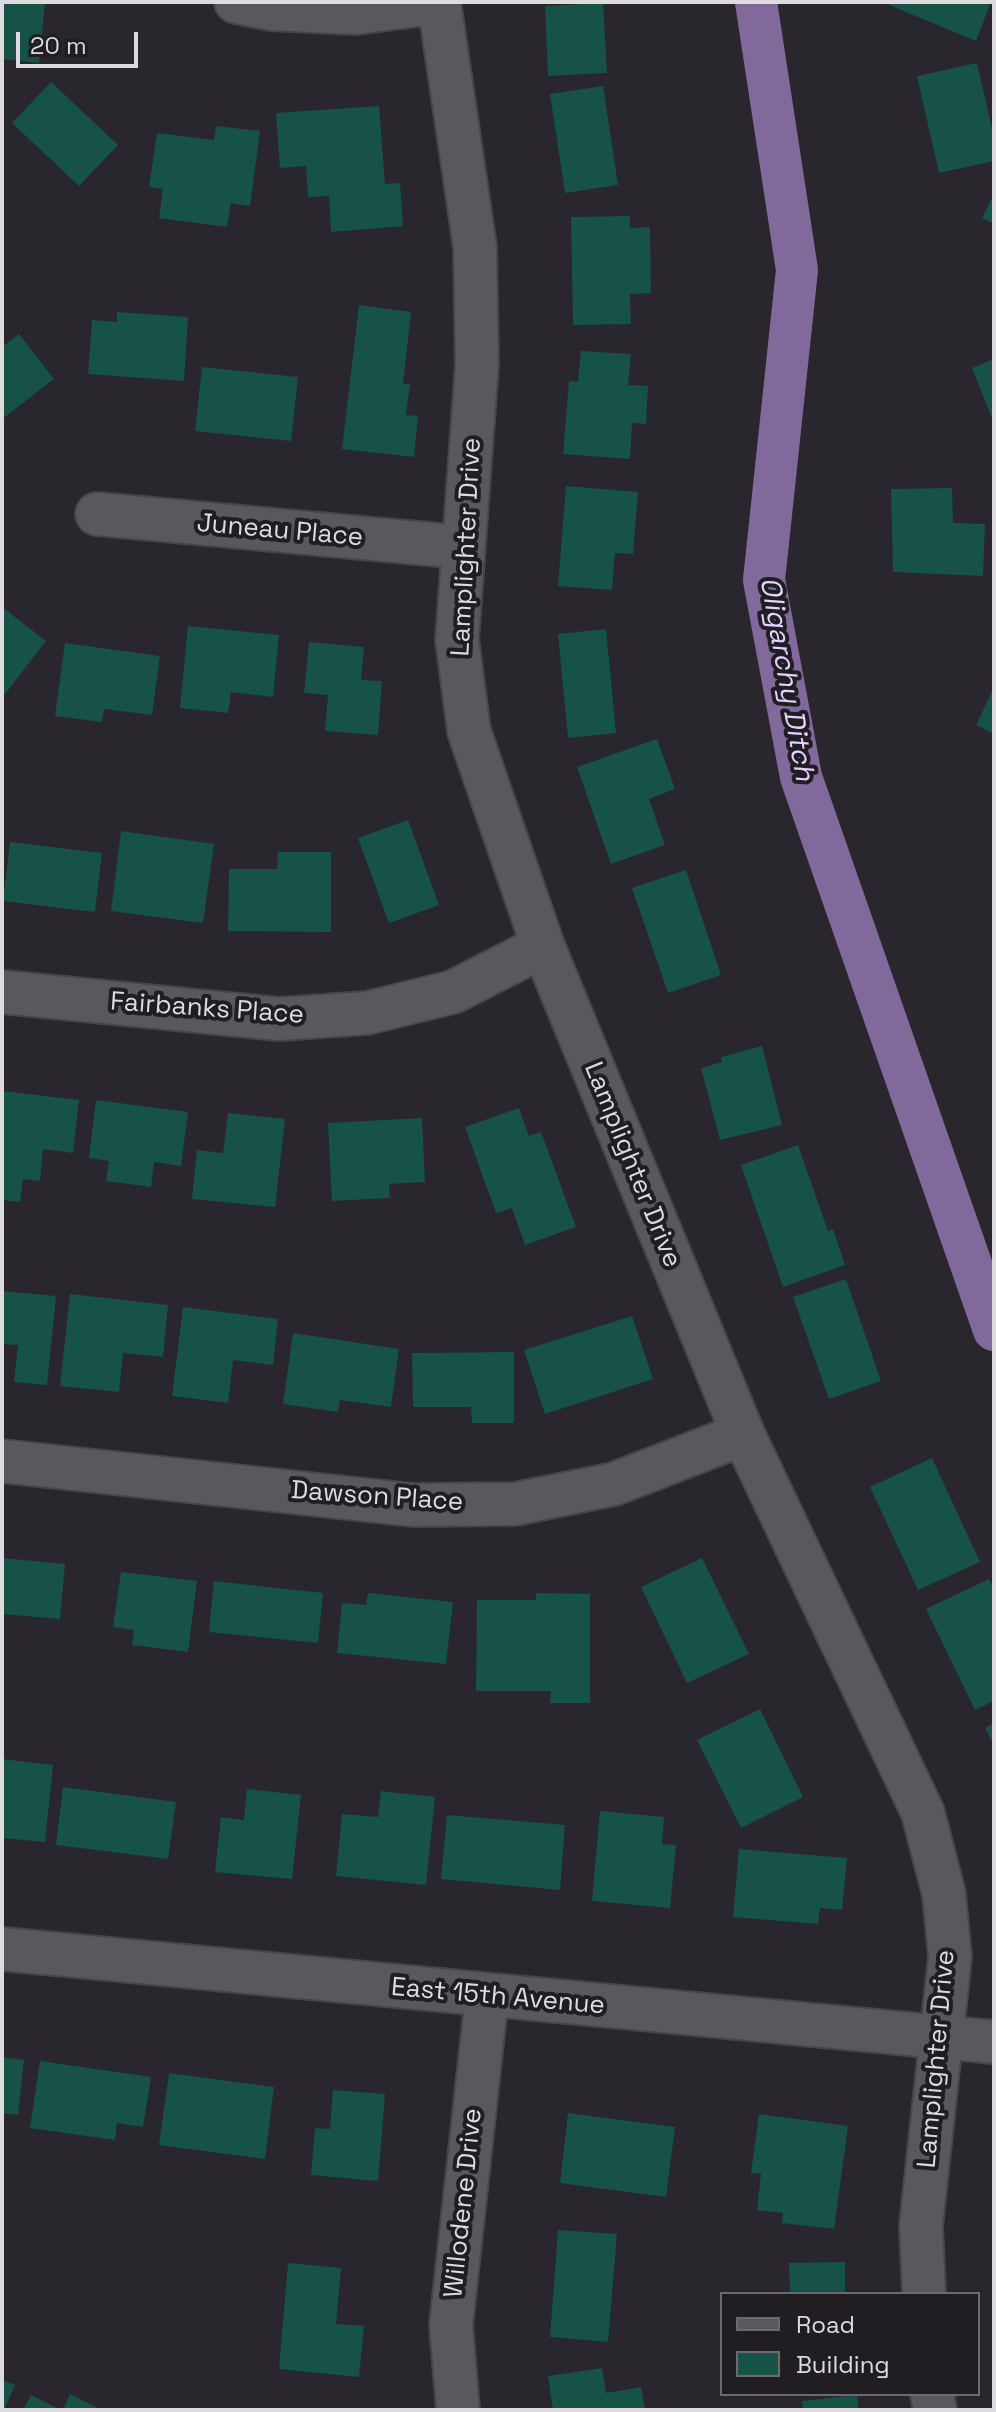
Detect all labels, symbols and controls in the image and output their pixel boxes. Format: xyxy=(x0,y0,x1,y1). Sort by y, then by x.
scale bar xyxy=(20,16,142,66)
text: 20 m xyxy=(30,30,87,61)
street label: Lamplighter Drive xyxy=(446,437,488,657)
street label: Juneau Place xyxy=(196,508,364,554)
water label: Oligarchy Ditch xyxy=(752,574,820,784)
street label: Fairbanks Place xyxy=(109,987,305,1031)
street label: Lamplighter Drive xyxy=(577,1058,687,1272)
street label: Dawson Place xyxy=(290,1475,464,1519)
street label: Lamplighter Drive xyxy=(912,1949,962,2169)
street label: East 15th Avenue xyxy=(390,1972,606,2022)
street label: Willodene Drive xyxy=(439,2107,489,2299)
legend xyxy=(720,2292,980,2396)
text: Road xyxy=(796,2309,855,2340)
text: Building xyxy=(796,2349,890,2380)

